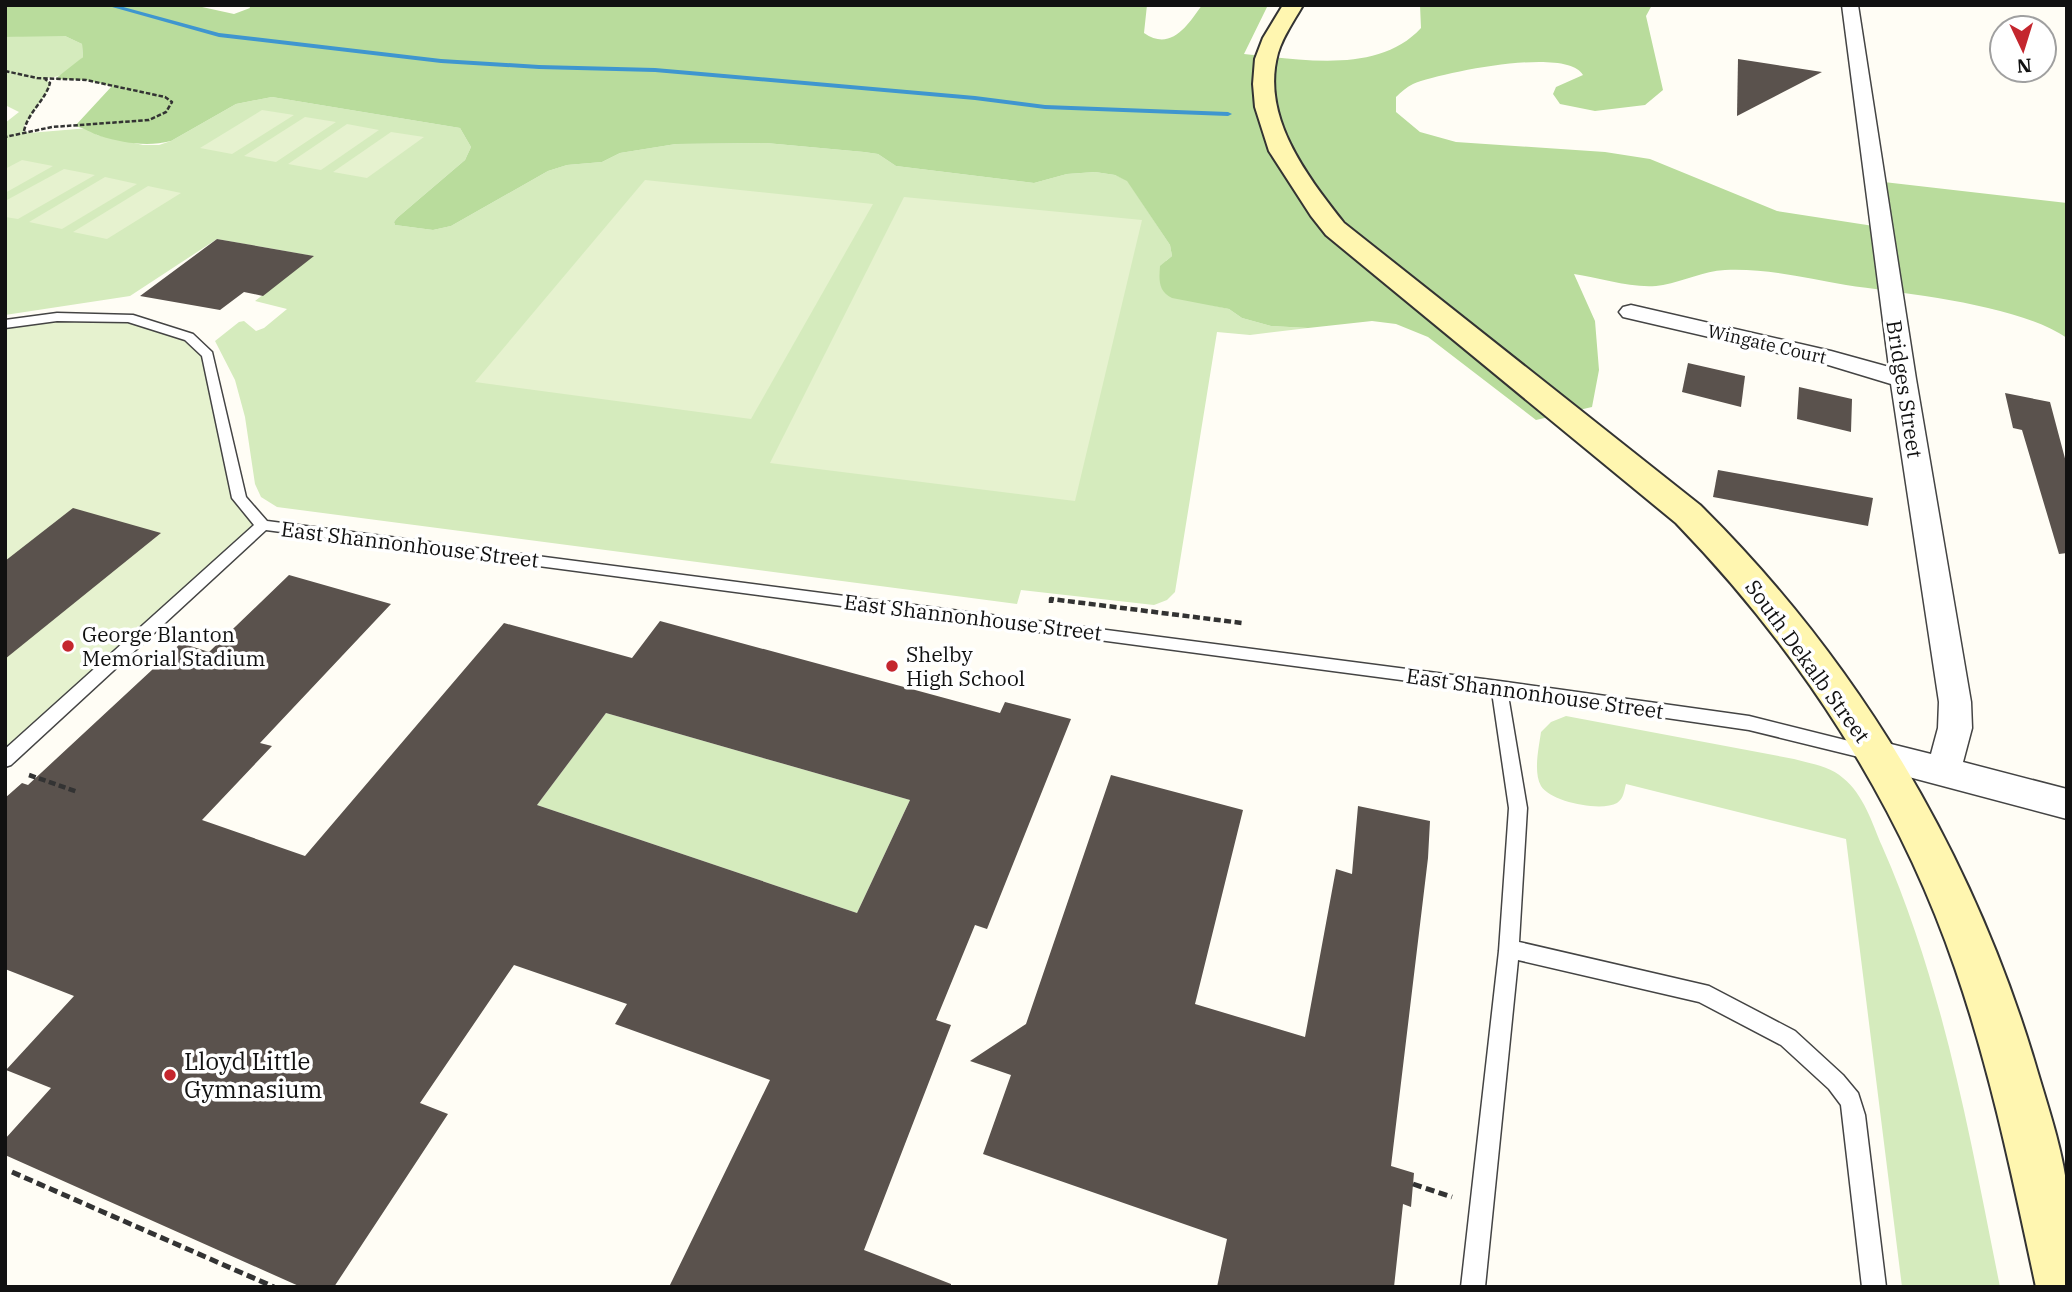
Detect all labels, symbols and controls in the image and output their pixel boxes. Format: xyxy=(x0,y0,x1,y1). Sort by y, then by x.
north arrow xyxy=(1988,14,2058,84)
text: N xyxy=(2016,53,2033,78)
street label: Bridges Street xyxy=(1880,318,1930,460)
street label: Wingate Court xyxy=(1705,319,1829,369)
street label: East Shannonhouse Street xyxy=(279,514,541,574)
street label: South Dekalb Street xyxy=(1739,574,1877,748)
street label: East Shannonhouse Street xyxy=(842,587,1104,647)
place label: George Blanton Memorial Stadium xyxy=(82,620,266,672)
marker: George Blanton Memorial Stadium xyxy=(60,638,76,654)
place label: Shelby High School xyxy=(906,640,1025,692)
marker: Shelby High School xyxy=(884,658,900,674)
street label: East Shannonhouse Street xyxy=(1404,661,1666,725)
place label: Lloyd Little Gymnasium xyxy=(184,1045,323,1105)
marker: Lloyd Little Gymnasium xyxy=(162,1067,178,1083)

